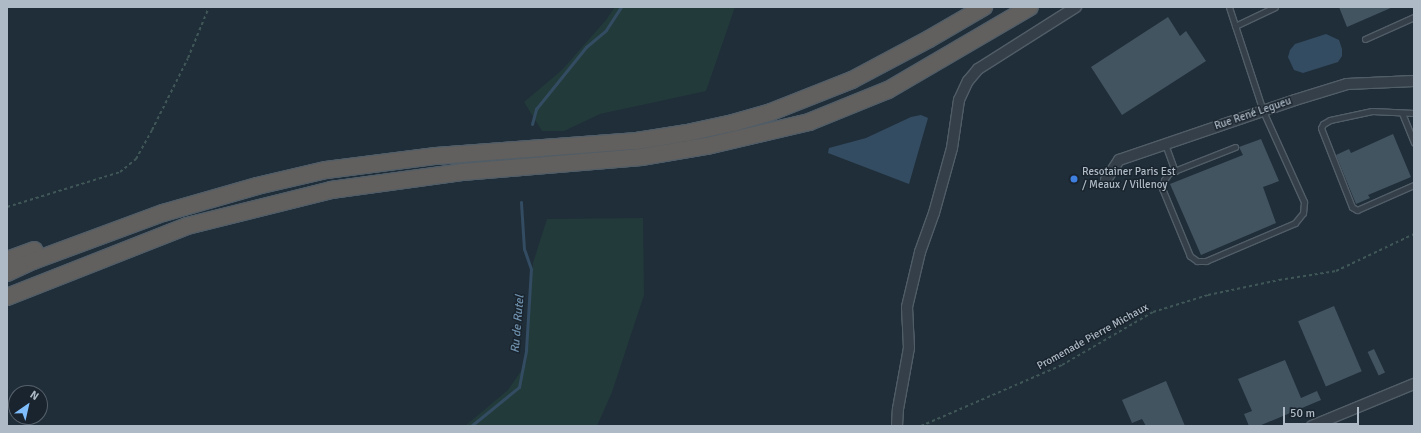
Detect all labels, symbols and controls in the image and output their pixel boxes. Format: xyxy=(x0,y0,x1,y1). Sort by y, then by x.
street label: Rue René Legueu xyxy=(1213,95,1293,133)
place label: Resotainer Paris Est / Meaux / Villenoy xyxy=(1082,166,1176,192)
marker: Resotainer Paris Est / Meaux / Villenoy xyxy=(1069,174,1079,184)
water label: Ru de Rutel xyxy=(508,294,528,354)
street label: Promenade Pierre Michaux xyxy=(1035,301,1151,373)
north arrow xyxy=(8,385,48,425)
text: N xyxy=(28,388,41,403)
scale bar xyxy=(1285,399,1361,425)
text: 50 m xyxy=(1290,406,1315,421)

